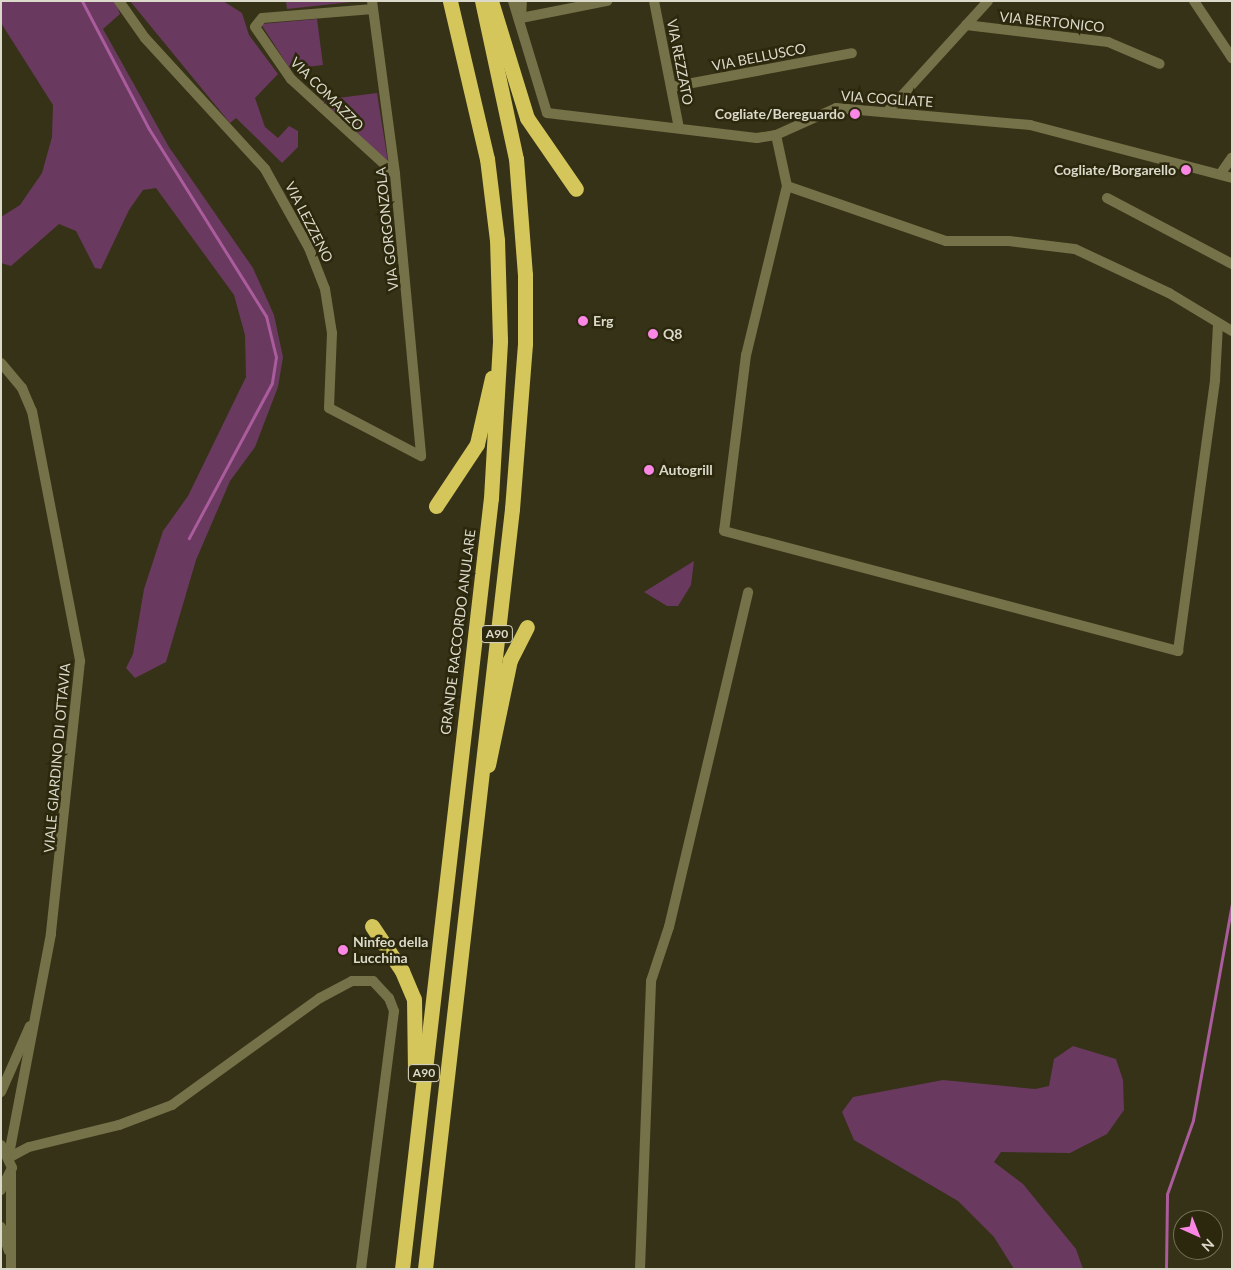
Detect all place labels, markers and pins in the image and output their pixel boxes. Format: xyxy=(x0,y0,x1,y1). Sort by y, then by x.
place label: Cogliate/Bereguardo xyxy=(715,106,845,122)
marker: Cogliate/Bereguardo xyxy=(849,108,861,120)
place label: Cogliate/Borgarello xyxy=(1054,162,1176,178)
marker: Cogliate/Borgarello xyxy=(1180,164,1192,176)
place label: Erg xyxy=(593,313,613,329)
marker: Erg xyxy=(577,315,589,327)
place label: Q8 xyxy=(663,326,682,342)
marker: Q8 xyxy=(647,328,659,340)
place label: Autogrill xyxy=(659,462,713,478)
marker: Autogrill xyxy=(643,464,655,476)
place label: Ninfeo della Lucchina xyxy=(353,934,428,966)
marker: Ninfeo della Lucchina xyxy=(337,944,349,956)

